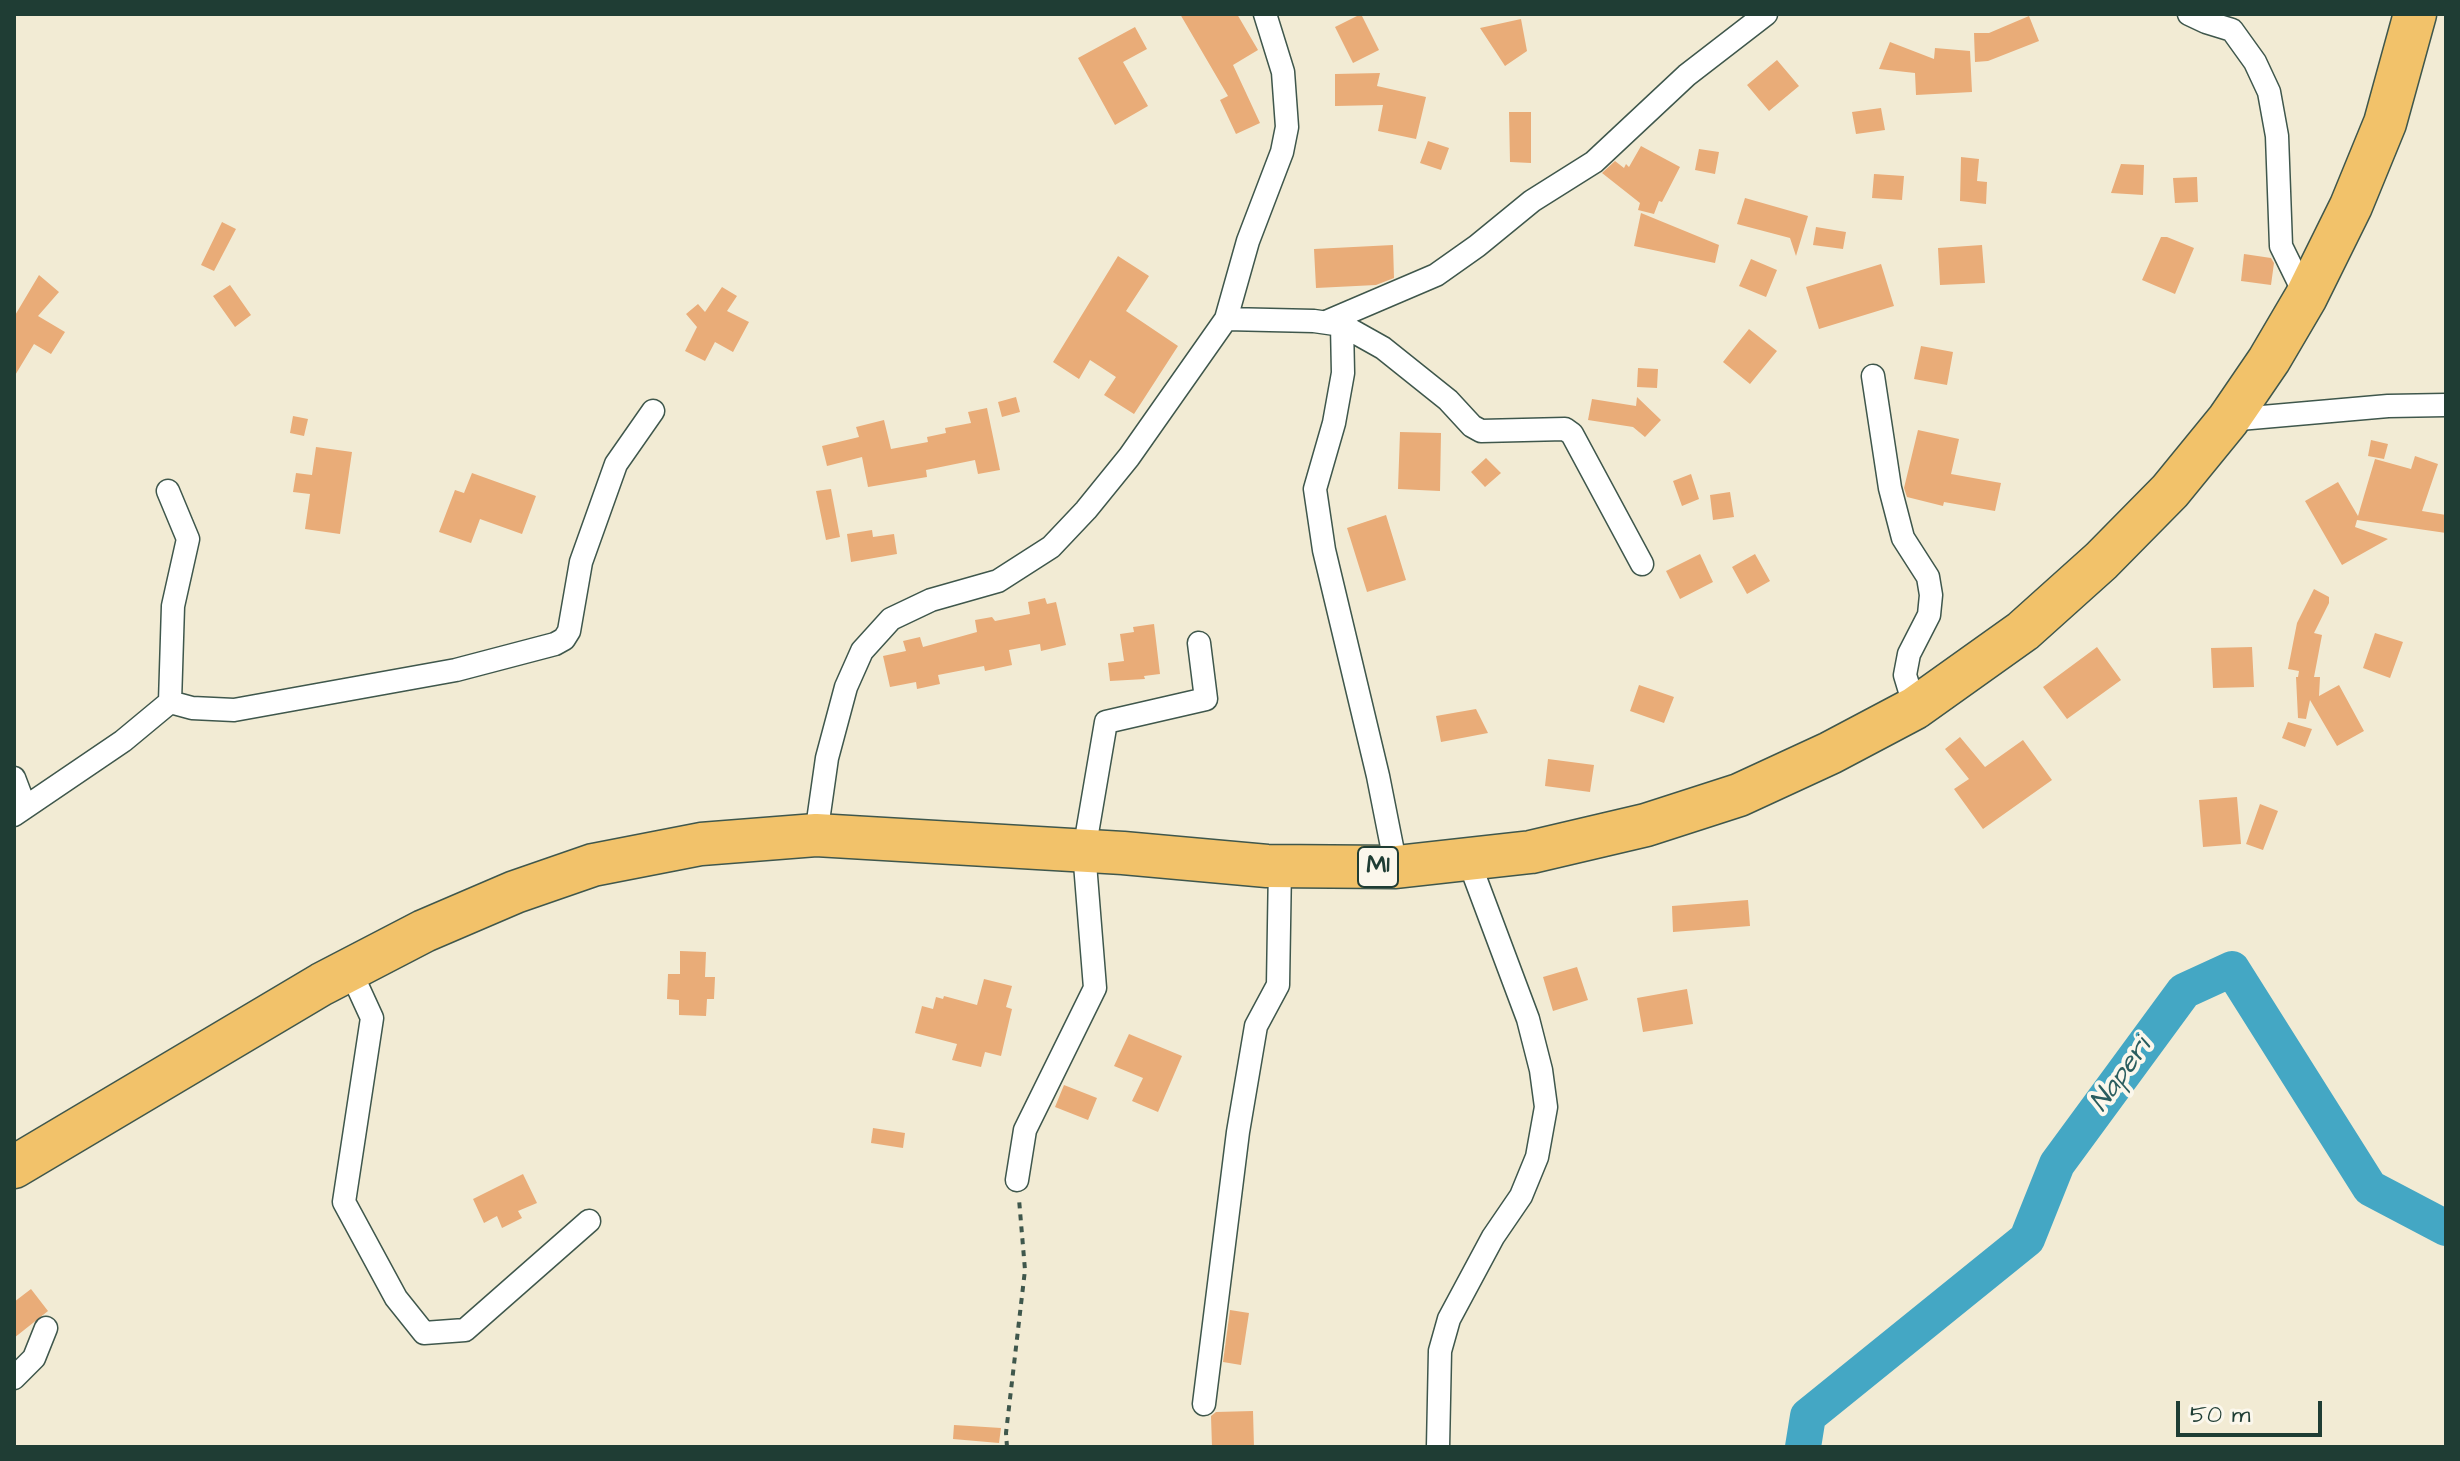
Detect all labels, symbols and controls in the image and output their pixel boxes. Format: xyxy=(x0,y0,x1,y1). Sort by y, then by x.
road number: M1 xyxy=(1358,847,1398,887)
water label: Naperi xyxy=(2084,1033,2160,1119)
scale bar xyxy=(2180,1385,2326,1435)
text: 50 m xyxy=(2190,1398,2250,1432)

